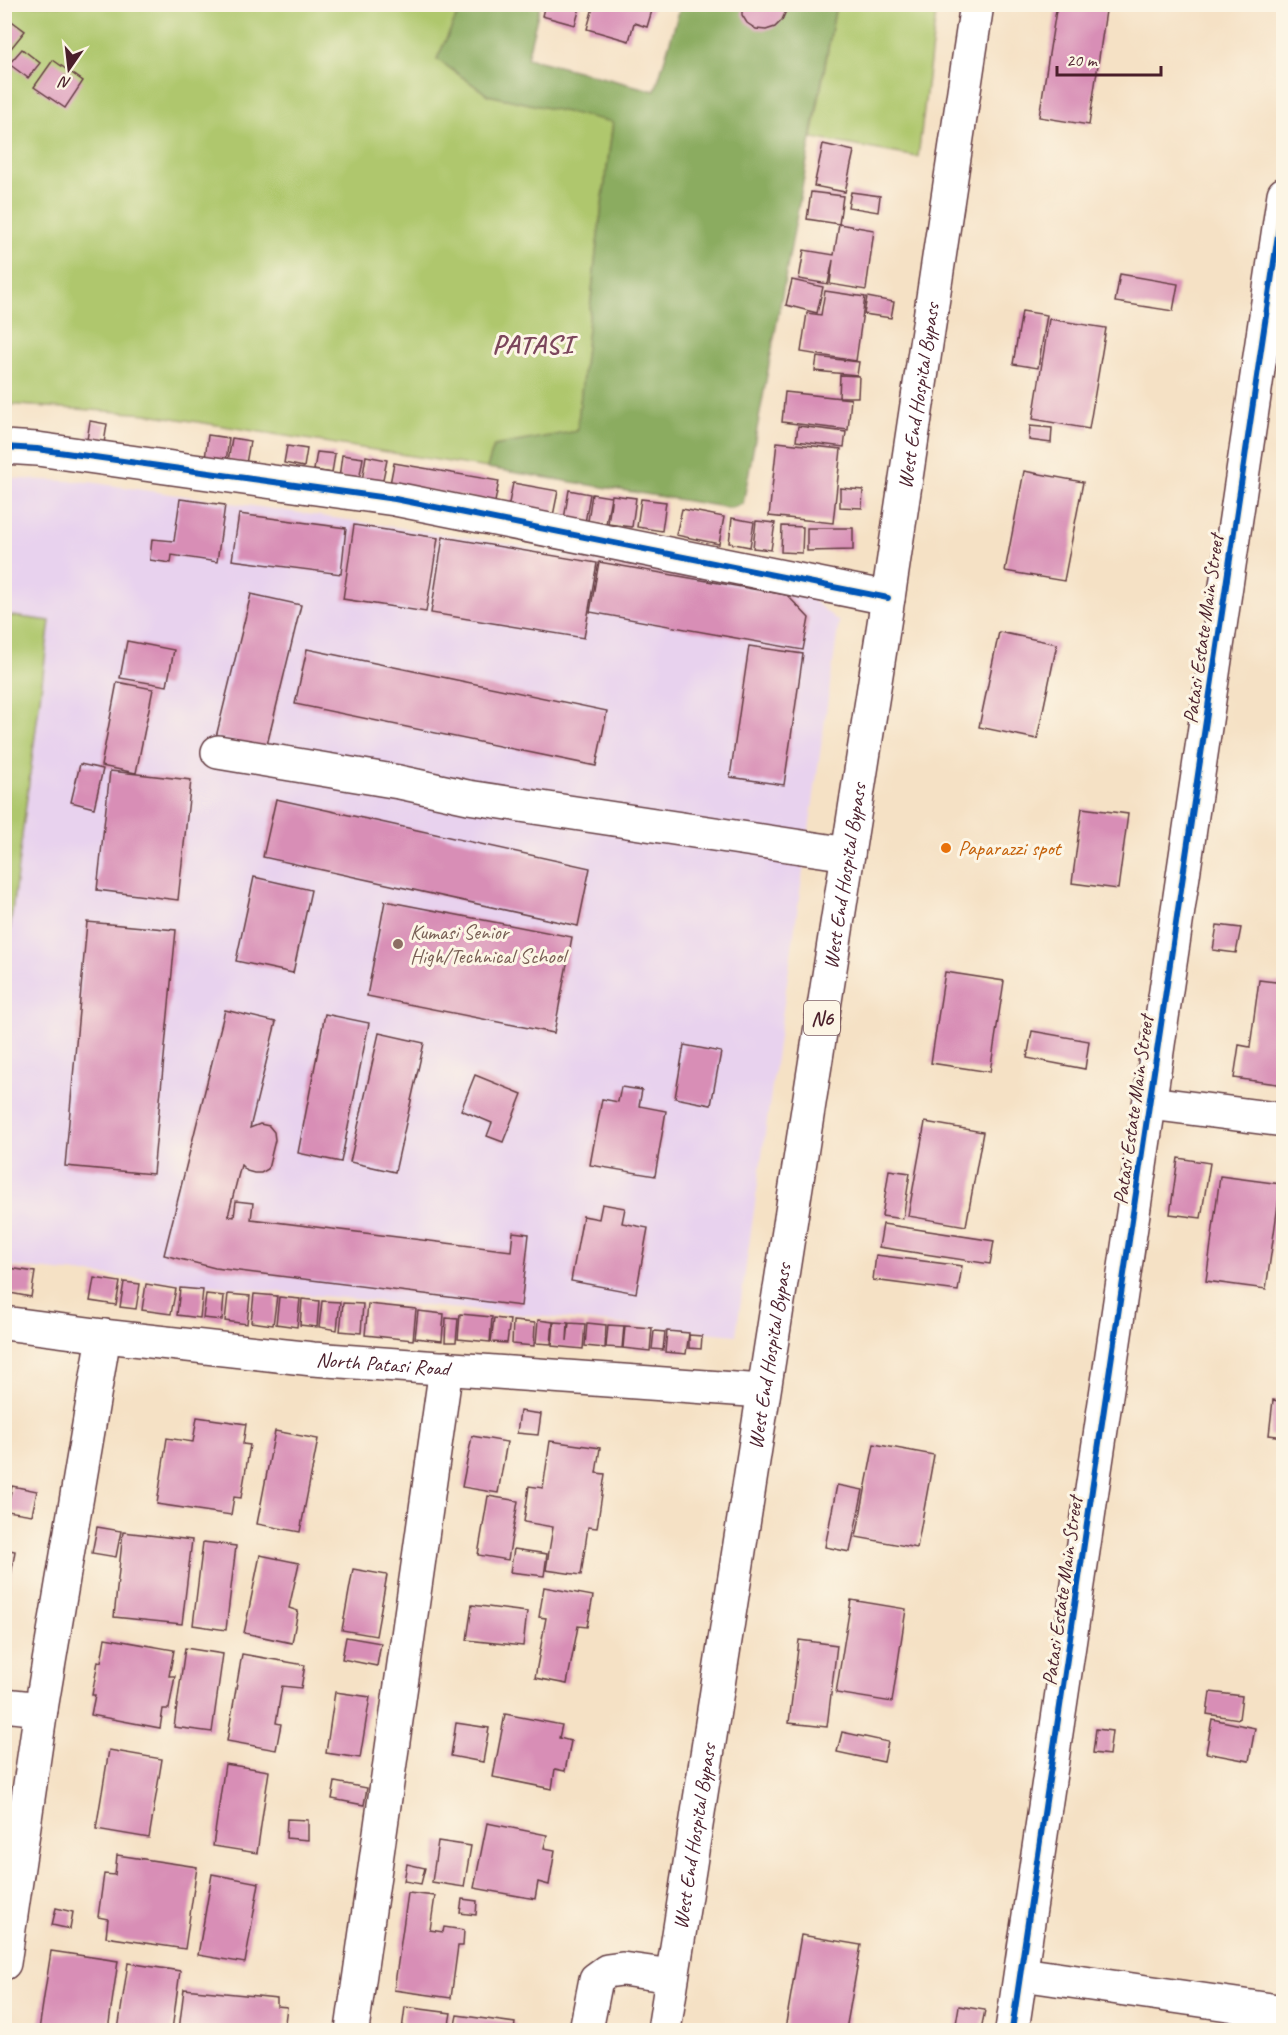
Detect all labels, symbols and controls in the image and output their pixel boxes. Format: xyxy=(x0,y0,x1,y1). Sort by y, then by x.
north arrow xyxy=(39,39,99,99)
scale bar xyxy=(1057,39,1160,77)
text: 20 m xyxy=(1066,49,1099,71)
text: N xyxy=(55,71,73,93)
street label: West End Hospital Bypass xyxy=(892,299,945,490)
district label: PATASI xyxy=(492,327,578,361)
street label: Patasi Estate Main Street xyxy=(1177,530,1230,725)
street label: West End Hospital Bypass xyxy=(817,780,872,971)
place label: Paparazzi spot xyxy=(958,835,1063,861)
marker: Paparazzi spot xyxy=(939,841,953,855)
place label: Kumasi Senior High/Technical School xyxy=(410,919,569,969)
marker: Kumasi Senior High/Technical School xyxy=(391,937,405,951)
road number: N6 xyxy=(804,1001,840,1035)
street label: Patasi Estate Main Street xyxy=(1107,1011,1160,1206)
street label: West End Hospital Bypass xyxy=(742,1260,797,1451)
street label: North Patasi Road xyxy=(315,1346,453,1382)
street label: Patasi Estate Main Street xyxy=(1036,1492,1089,1687)
street label: West End Hospital Bypass xyxy=(667,1740,722,1931)

